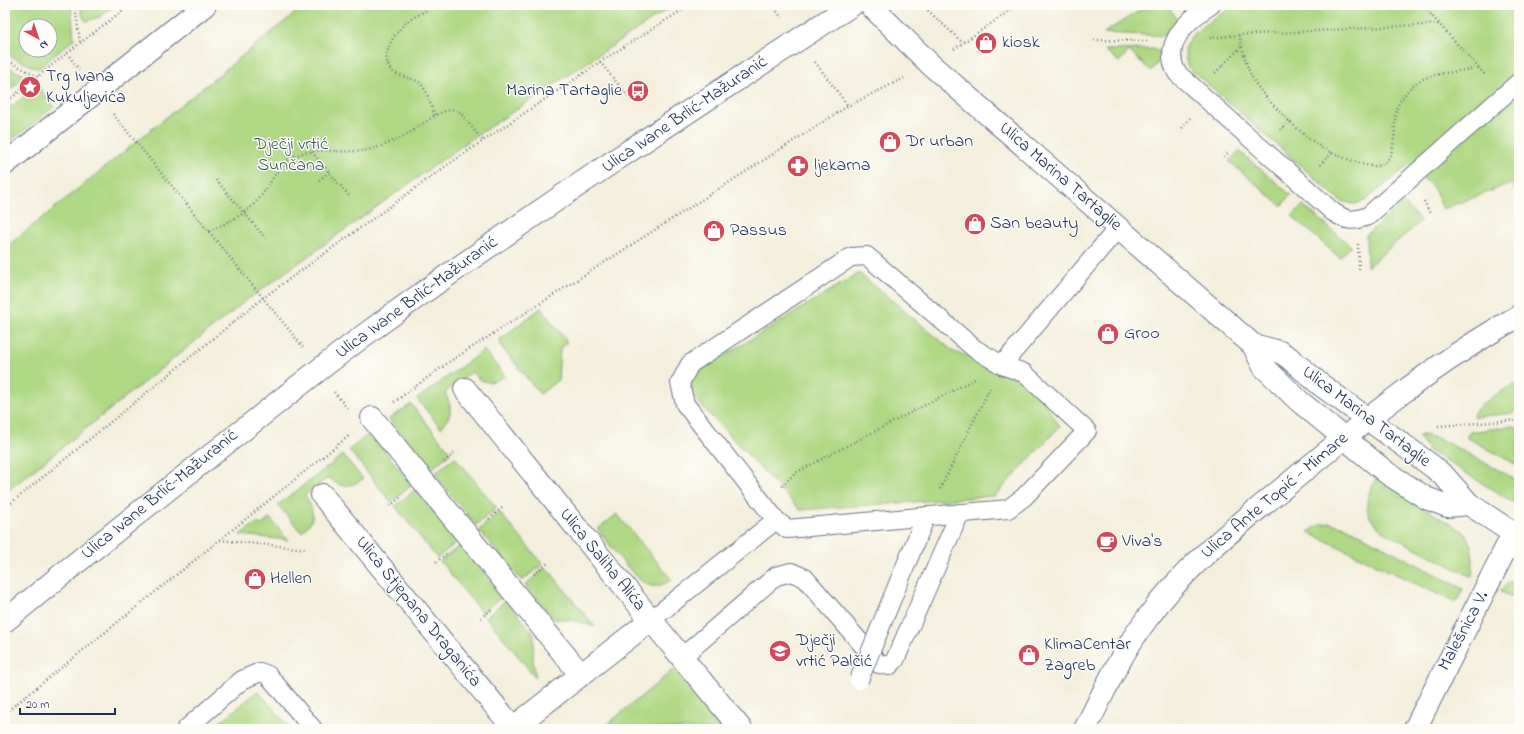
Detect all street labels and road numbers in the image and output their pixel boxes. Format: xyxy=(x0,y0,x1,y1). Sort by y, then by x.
street label: Ulica Ivane Brlić-Mažuranić xyxy=(597,50,773,180)
street label: Ulica Marina Tartaglie xyxy=(992,116,1128,239)
street label: Ulica Ivane Brlić-Mažuranić xyxy=(331,230,503,366)
street label: Ulica Marina Tartaglie xyxy=(1295,360,1437,476)
street label: Ulica Ivane Brlić-Mažuranić xyxy=(76,424,244,566)
street label: Ulica Ante Topić - Mimare xyxy=(1196,426,1355,566)
street label: Ulica Saliha Alića xyxy=(552,503,652,617)
street label: Ulica Stjepana Draganića xyxy=(348,531,487,694)
street label: Malešnica V. xyxy=(1432,586,1496,676)

